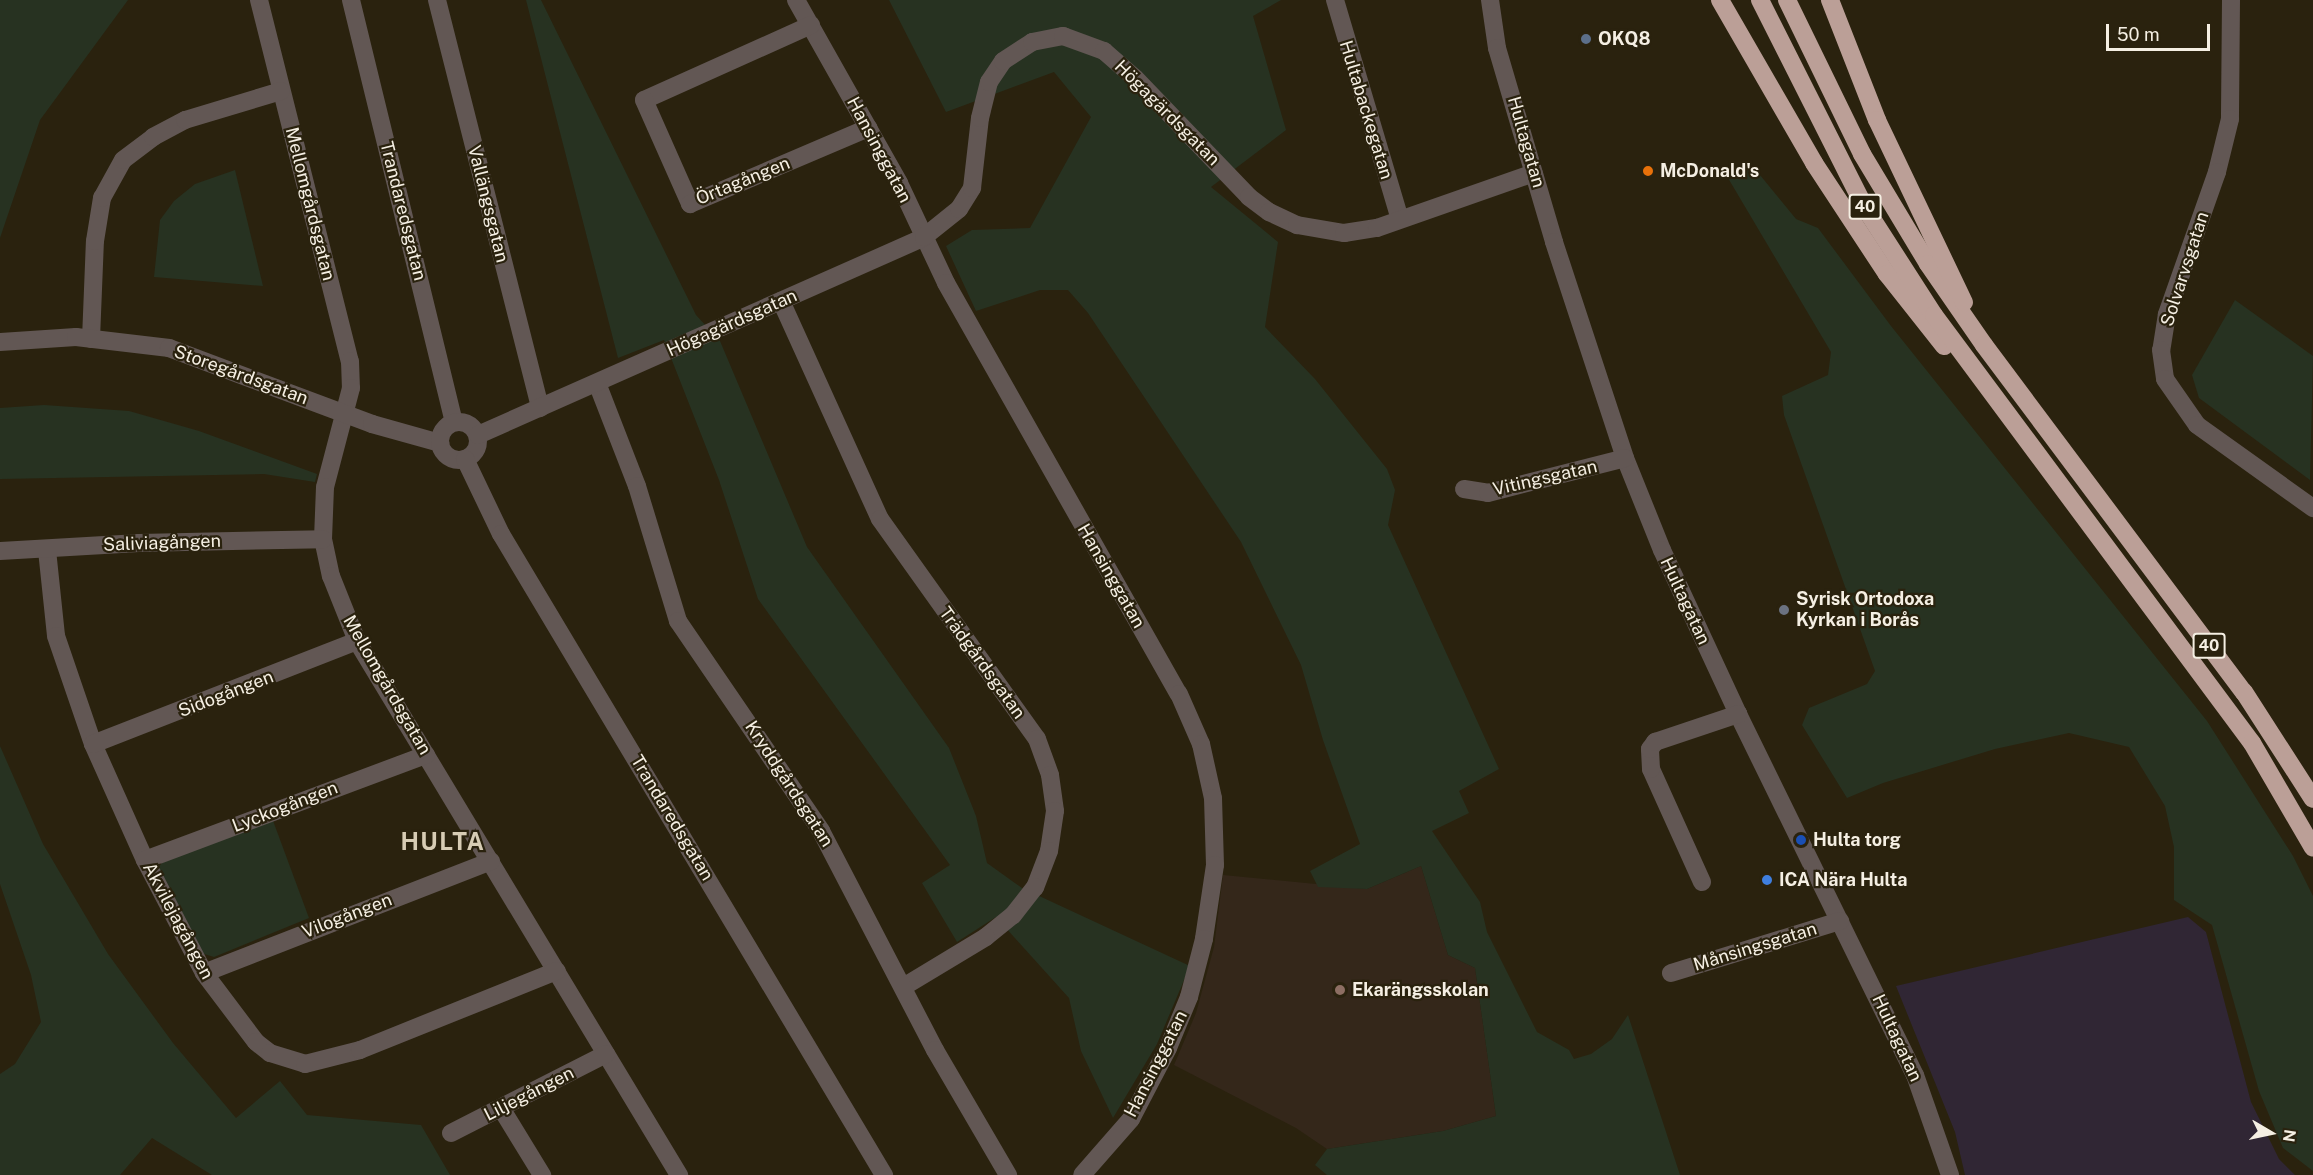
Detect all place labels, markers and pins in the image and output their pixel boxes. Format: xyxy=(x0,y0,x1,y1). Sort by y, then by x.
place label: OKQ8 xyxy=(1598,28,1651,50)
marker: OKQ8 xyxy=(1579,32,1593,46)
place label: McDonald's xyxy=(1660,160,1759,182)
marker: McDonald's xyxy=(1641,164,1655,178)
place label: Syrisk Ortodoxa Kyrkan i Borås xyxy=(1796,589,1934,632)
marker: Syrisk Ortodoxa Kyrkan i Borås xyxy=(1777,603,1791,617)
place label: Hulta torg xyxy=(1813,829,1901,851)
marker: Hulta torg xyxy=(1794,833,1808,847)
place label: ICA Nära Hulta xyxy=(1779,869,1907,891)
marker: ICA Nära Hulta xyxy=(1760,873,1774,887)
place label: Ekarängsskolan xyxy=(1352,979,1489,1001)
marker: Ekarängsskolan xyxy=(1333,983,1347,997)

